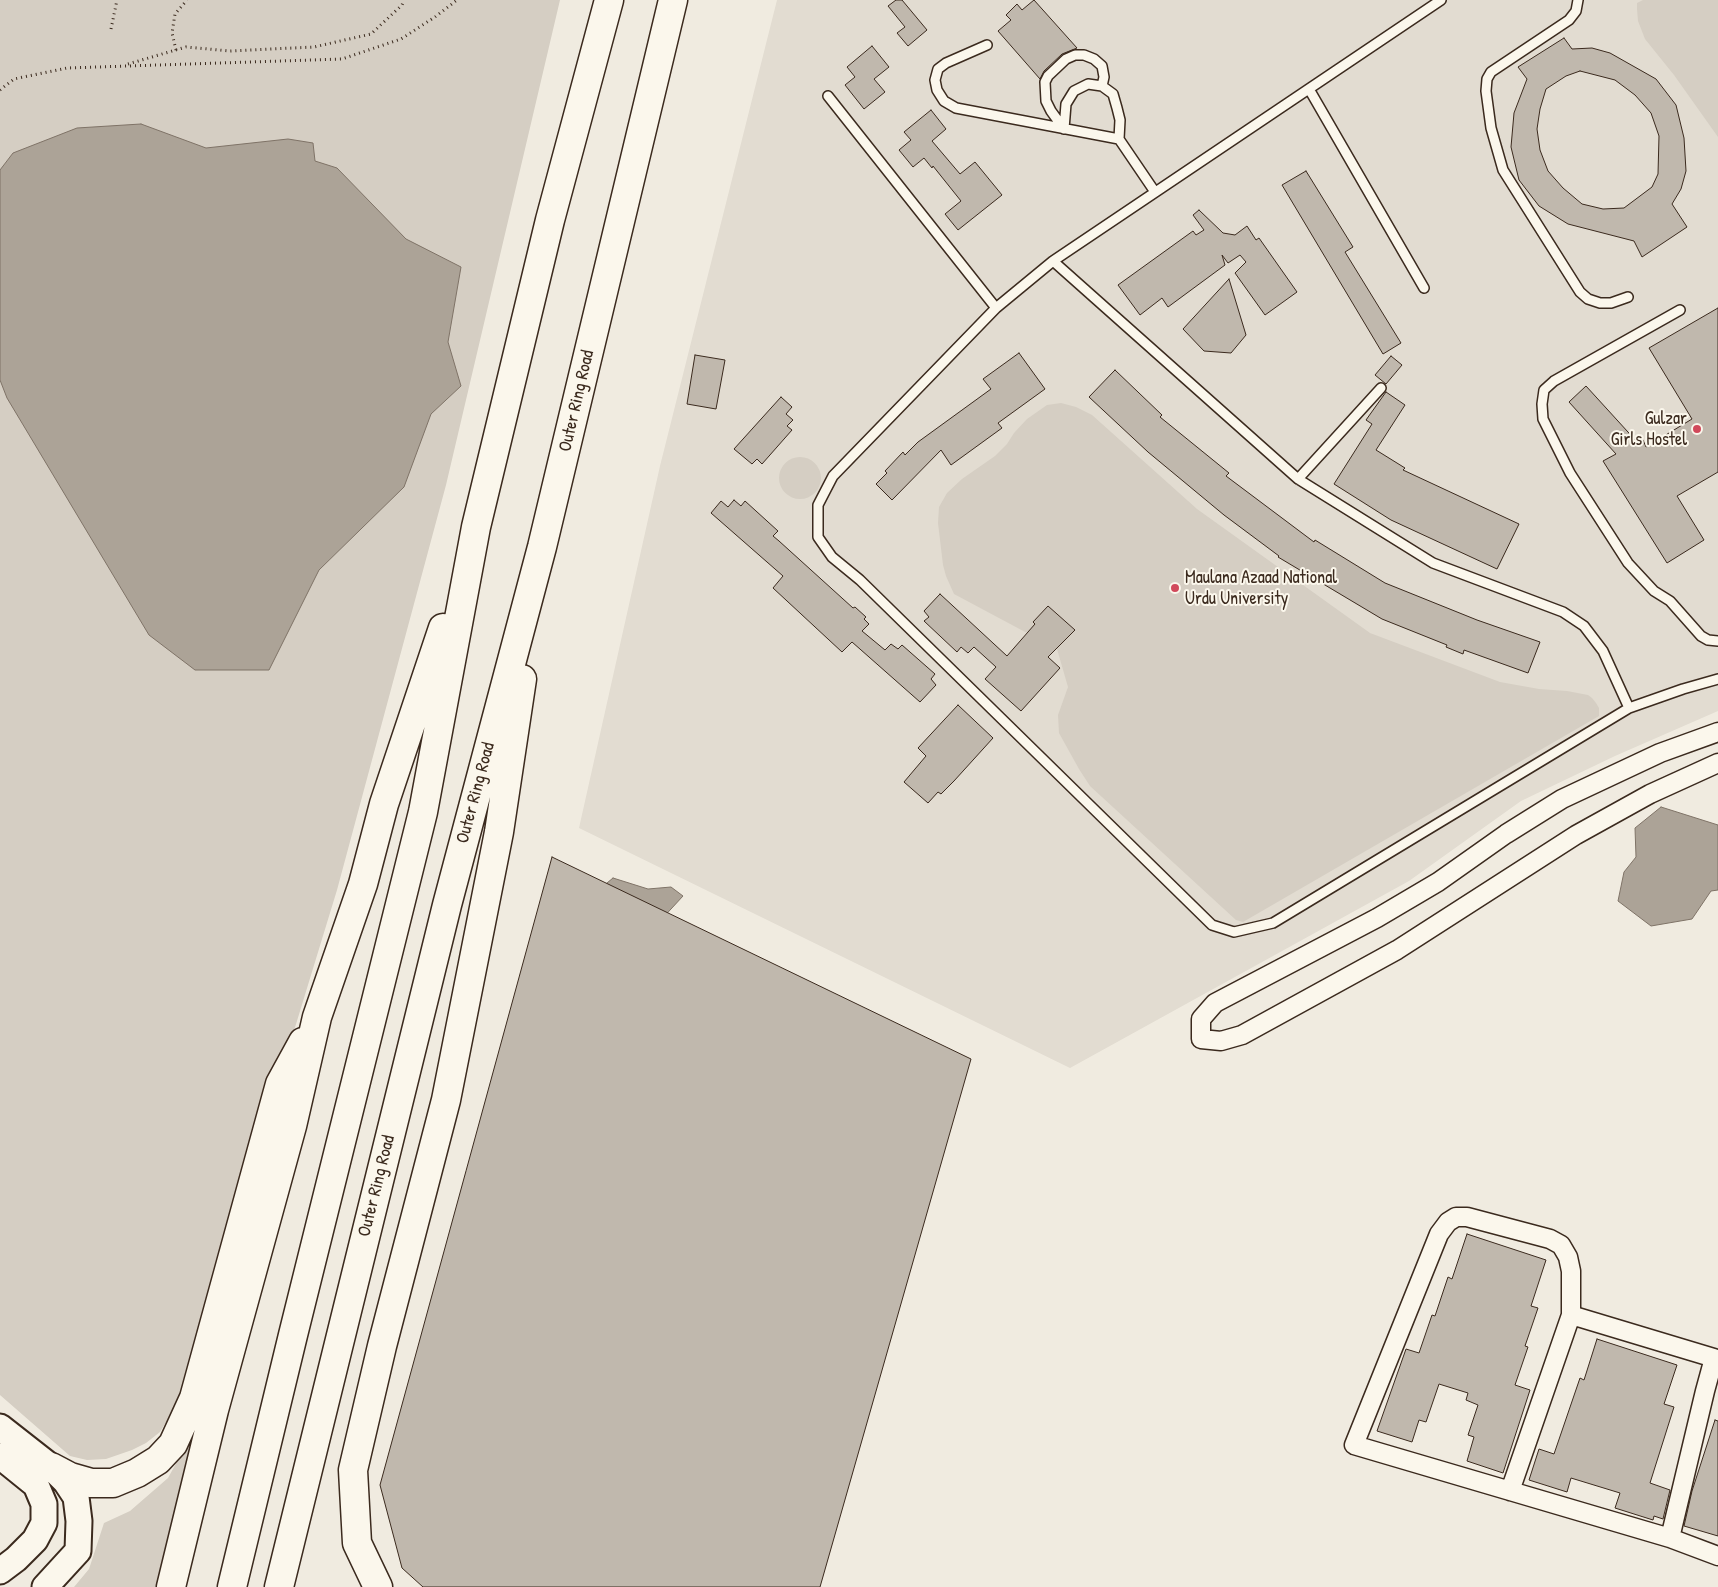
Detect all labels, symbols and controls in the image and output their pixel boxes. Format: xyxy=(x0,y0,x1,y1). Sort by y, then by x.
street label: Outer Ring Road xyxy=(555,348,599,454)
place label: Gulzar Girls Hostel xyxy=(1611,408,1687,450)
marker: Gulzar Girls Hostel xyxy=(1691,423,1703,435)
place label: Maulana Azaad National Urdu University xyxy=(1185,567,1337,610)
marker: Maulana Azaad National Urdu University xyxy=(1169,582,1181,594)
street label: Outer Ring Road xyxy=(452,740,500,846)
street label: Outer Ring Road xyxy=(354,1133,400,1239)

